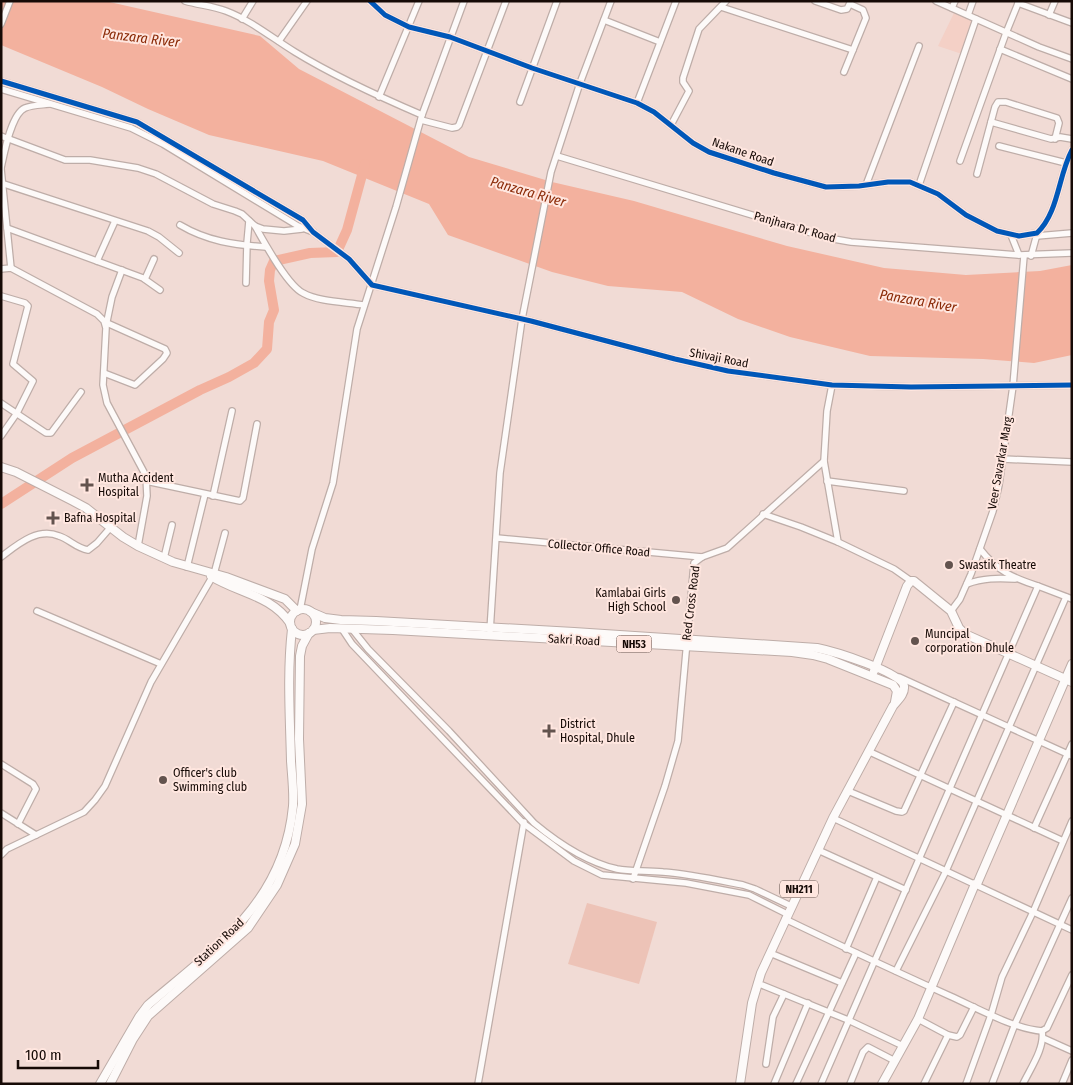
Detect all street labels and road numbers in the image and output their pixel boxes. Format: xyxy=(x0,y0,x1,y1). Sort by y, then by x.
street label: Nakane Road xyxy=(710,135,776,169)
street label: Panjhara Dr Road xyxy=(752,209,838,245)
street label: Shivaji Road xyxy=(688,345,750,371)
street label: Veer Savarkar Marg xyxy=(985,415,1015,510)
street label: Collector Office Road xyxy=(547,537,651,559)
street label: Red Cross Road xyxy=(679,565,703,641)
street label: Sakri Road xyxy=(547,632,601,648)
road number: NH53 xyxy=(616,636,652,652)
road number: NH211 xyxy=(780,881,818,898)
street label: Station Road xyxy=(191,915,247,969)

